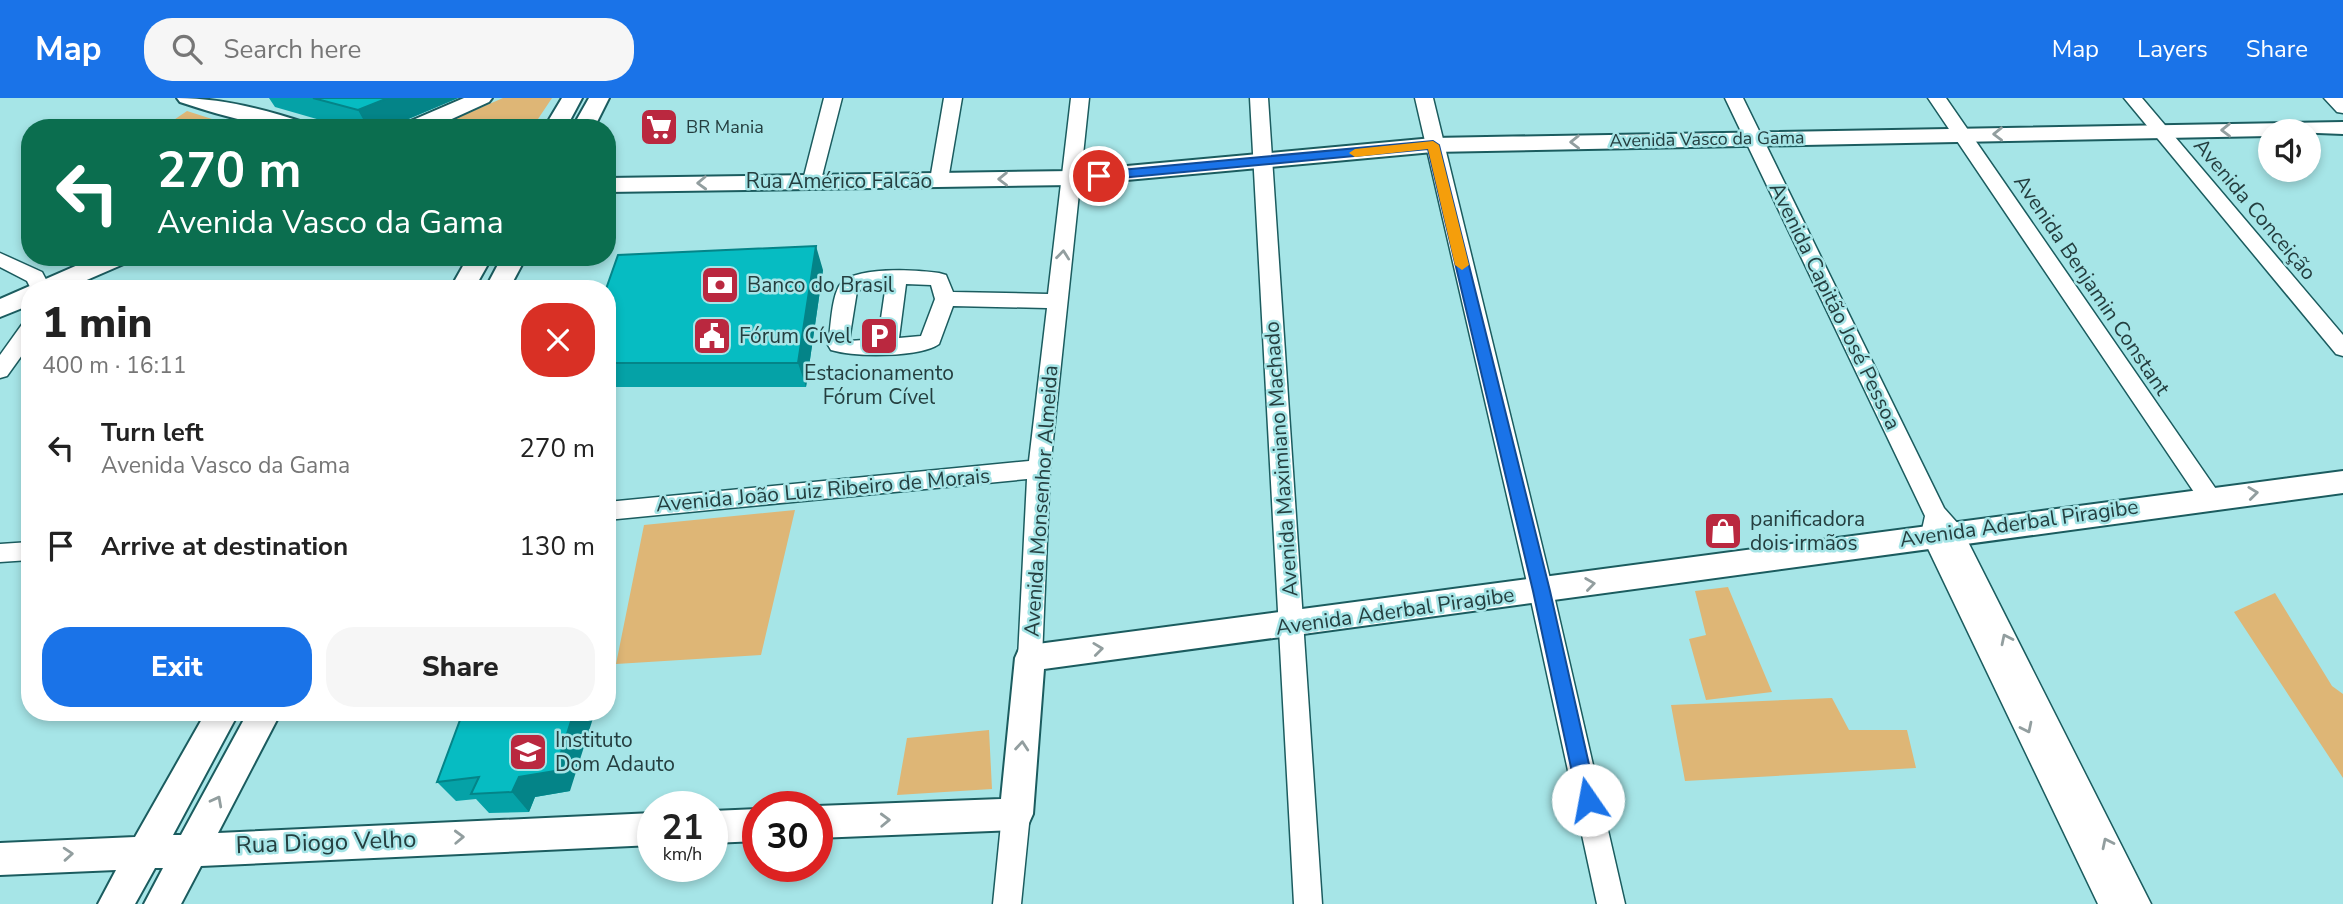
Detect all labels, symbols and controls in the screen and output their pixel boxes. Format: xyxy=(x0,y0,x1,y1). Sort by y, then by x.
search box xyxy=(144,18,634,81)
text: Map xyxy=(35,27,102,72)
icon: search xyxy=(168,30,206,68)
text: Search here xyxy=(224,32,361,67)
text: Map xyxy=(2052,33,2099,65)
text: Layers xyxy=(2137,33,2208,65)
text: Share xyxy=(2246,33,2308,65)
supermarket icon: BR Mania xyxy=(638,106,680,148)
place label: BR Mania xyxy=(686,115,764,139)
map controls xyxy=(2258,119,2321,182)
button: sound xyxy=(2258,119,2321,182)
one-way arrow xyxy=(2220,123,2231,138)
street label: Avenida Vasco da Gama xyxy=(1609,125,1805,153)
one-way arrow xyxy=(1993,126,2003,142)
street label: Avenida Conceição xyxy=(2187,132,2323,286)
one-way arrow xyxy=(1569,134,1580,149)
text: 270 m xyxy=(157,137,301,204)
pin xyxy=(1069,146,1129,206)
icon: left xyxy=(42,147,133,238)
icon: arrive xyxy=(1080,157,1118,195)
street label: Rua Américo Falcão xyxy=(746,167,932,195)
street label: Avenida Benjamin Constant xyxy=(2008,169,2177,401)
one-way arrow xyxy=(998,171,1008,187)
one-way arrow xyxy=(697,175,708,190)
street label: Avenida Capitão José Pessoa xyxy=(1763,178,1907,434)
text: Avenida Vasco da Gama xyxy=(157,201,504,244)
one-way arrow xyxy=(1055,249,1070,260)
bank icon: Banco do Brasil xyxy=(699,264,741,306)
place label: Banco do Brasil xyxy=(747,271,895,299)
text: 1 min xyxy=(42,295,152,352)
button: close xyxy=(521,303,595,377)
public building icon: Fórum Cível xyxy=(691,315,733,357)
parking icon: Estacionamento Fórum Cível xyxy=(858,315,900,357)
street label: Avenida Maximiano Machado xyxy=(1257,320,1305,598)
place label: Fórum Cível xyxy=(739,322,852,350)
text: 400 m · 16:11 xyxy=(42,350,187,381)
place label: Estacionamento Fórum Cível xyxy=(804,359,954,411)
street label: Avenida Monsenhor Almeida xyxy=(1018,364,1064,638)
text: Turn left xyxy=(101,415,204,450)
icon: left xyxy=(42,429,80,467)
text: 270 m xyxy=(519,431,595,466)
text: Avenida Vasco da Gama xyxy=(101,450,350,481)
street label: Avenida João Luiz Ribeiro de Morais xyxy=(655,461,991,519)
one-way arrow xyxy=(2247,486,2258,501)
street label: Avenida Aderbal Piragibe xyxy=(1898,492,2140,554)
place label: panificadora dois irmãos xyxy=(1750,505,1865,557)
shop icon: panificadora dois irmãos xyxy=(1702,510,1744,552)
icon: arrive xyxy=(42,527,80,565)
text: Arrive at destination xyxy=(101,529,348,564)
text: 130 m xyxy=(519,529,595,564)
one-way arrow xyxy=(1585,577,1596,592)
street label: Avenida Aderbal Piragibe xyxy=(1274,580,1516,642)
button: Exit xyxy=(42,627,312,707)
button: Share xyxy=(326,627,595,707)
one-way arrow xyxy=(2000,634,2014,646)
one-way arrow xyxy=(1092,642,1104,657)
one-way arrow xyxy=(2019,721,2033,733)
place label: Instituto Dom Adauto xyxy=(555,726,675,778)
school or university icon: Instituto Dom Adauto xyxy=(507,731,549,773)
one-way arrow xyxy=(1014,740,1029,751)
position arrow xyxy=(1551,763,1625,837)
speed limit sign: 30 xyxy=(742,791,833,882)
one-way arrow xyxy=(209,796,222,808)
text: 21 xyxy=(661,804,704,851)
one-way arrow xyxy=(880,812,891,827)
street label: Rua Diogo Velho xyxy=(235,823,417,861)
one-way arrow xyxy=(454,829,465,845)
one-way arrow xyxy=(2101,838,2115,850)
text: km/h xyxy=(663,842,702,866)
one-way arrow xyxy=(63,847,74,862)

